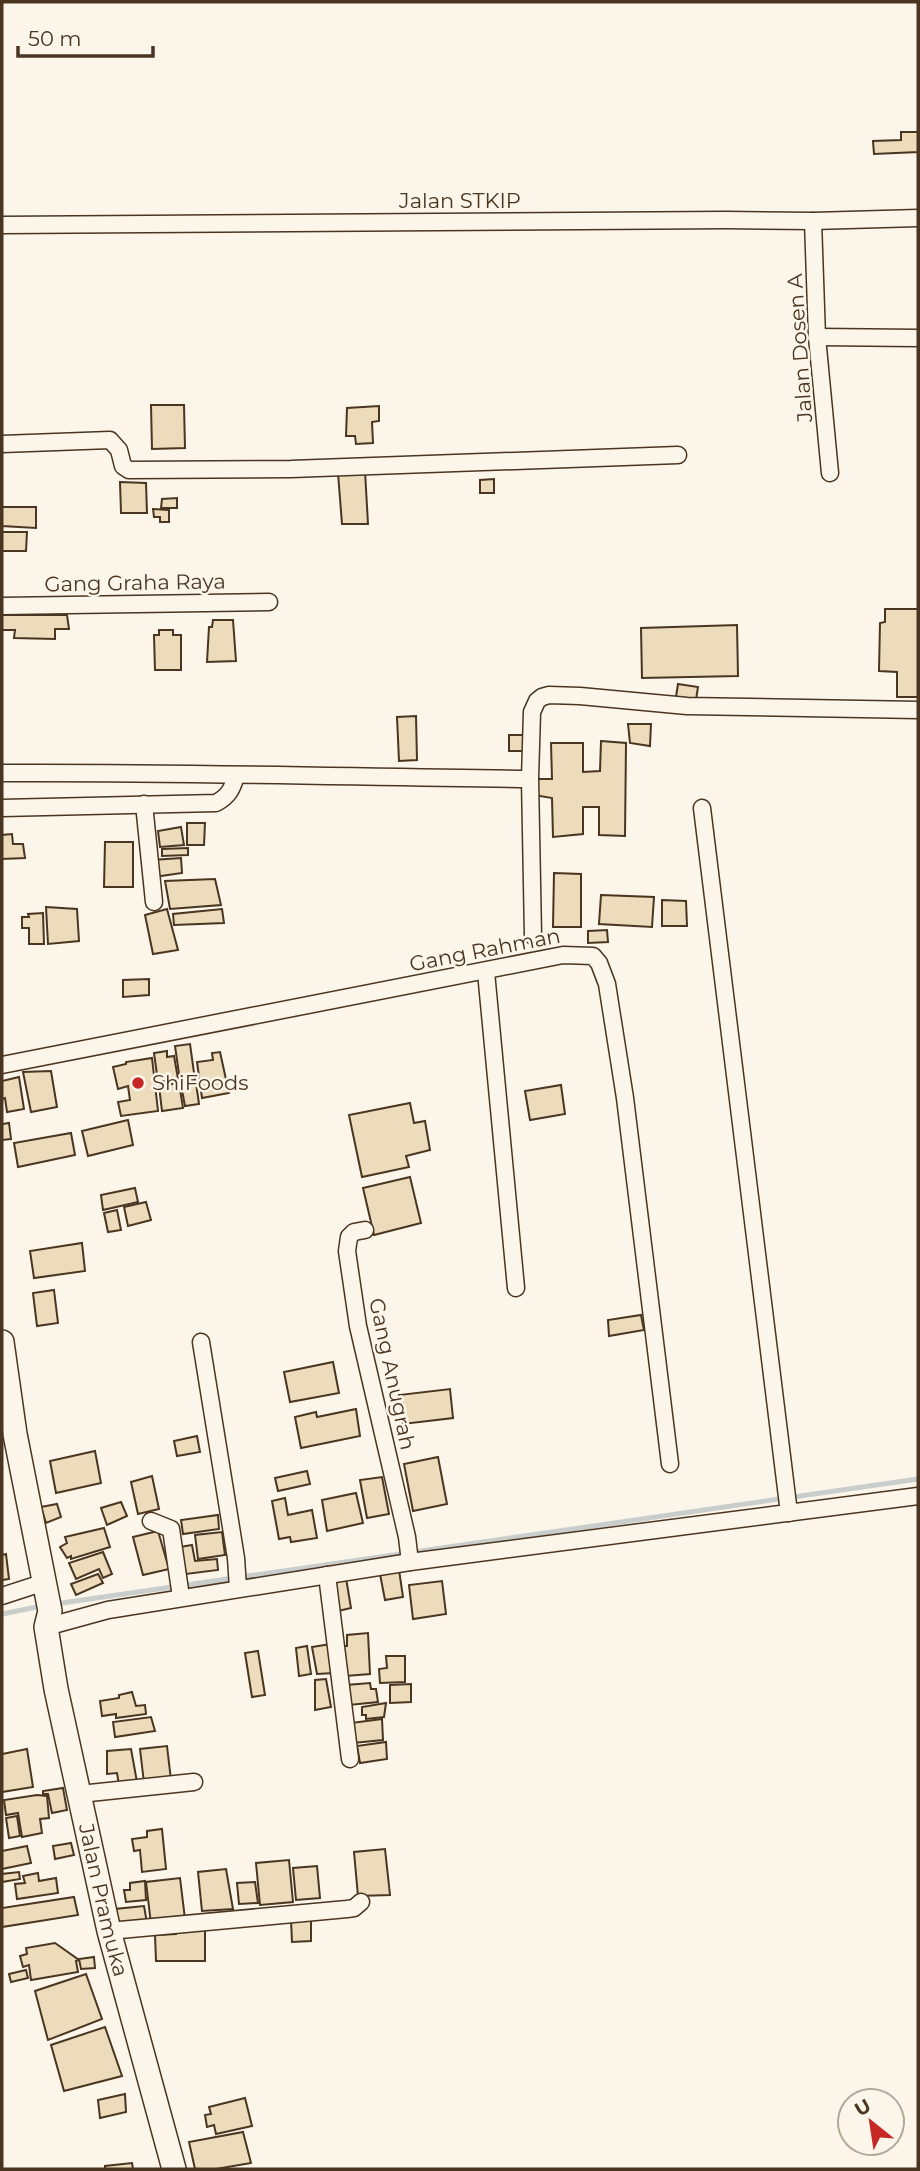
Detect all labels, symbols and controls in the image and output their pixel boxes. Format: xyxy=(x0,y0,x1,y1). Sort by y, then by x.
scale bar xyxy=(18,14,152,58)
text: 50 m xyxy=(28,26,82,51)
street label: Jalan STKIP xyxy=(398,188,521,213)
street label: Jalan Dosen A xyxy=(782,272,817,424)
street label: Gang Graha Raya xyxy=(44,568,226,597)
street label: Gang Rahman xyxy=(407,923,563,976)
place label: ShiFoods xyxy=(152,1070,249,1095)
marker: ShiFoods xyxy=(130,1075,146,1091)
street label: Gang Anugrah xyxy=(364,1296,421,1452)
street label: Jalan Pramuka xyxy=(74,1820,134,1979)
north arrow xyxy=(836,2087,906,2157)
text: U xyxy=(851,2094,875,2121)

